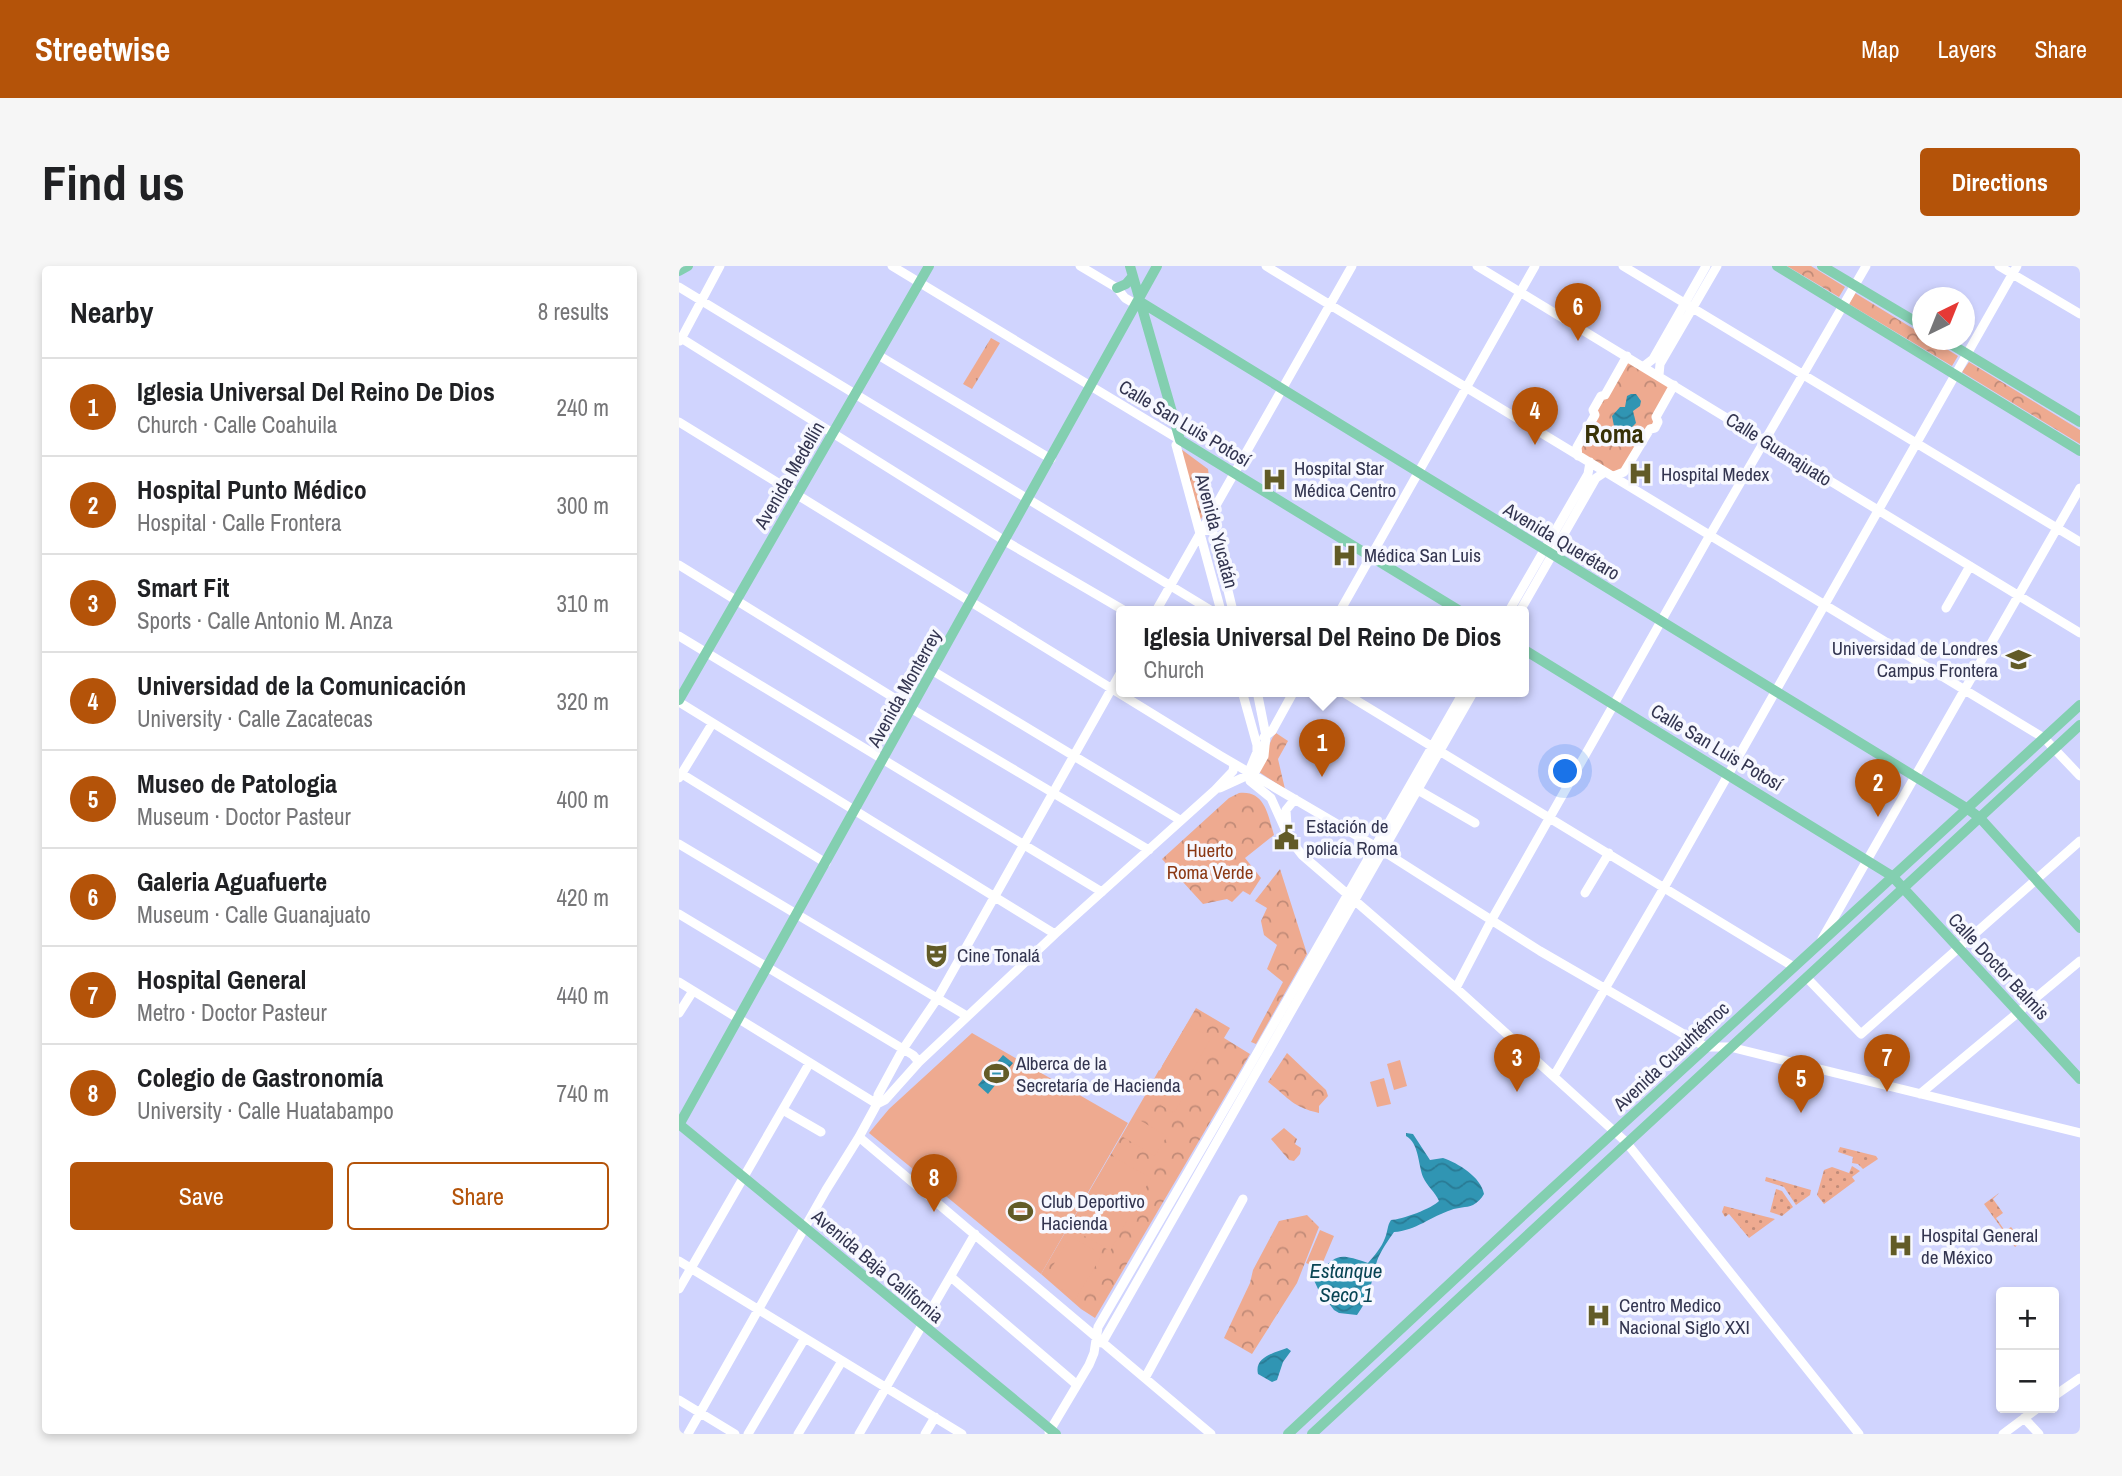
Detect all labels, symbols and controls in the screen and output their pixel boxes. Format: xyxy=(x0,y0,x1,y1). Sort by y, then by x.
text: Streetwise xyxy=(35,27,170,71)
text: Map xyxy=(1861,33,1899,65)
text: Layers xyxy=(1937,33,1996,65)
text: Share xyxy=(2034,33,2087,65)
button: Directions xyxy=(1920,148,2080,216)
text: Find us xyxy=(42,149,185,215)
pin: 6 xyxy=(1555,283,1601,341)
north arrow xyxy=(1912,287,1975,350)
text: Nearby xyxy=(70,292,153,332)
text: 8 results xyxy=(538,296,609,327)
street label: Calle San Luis Potosí xyxy=(1114,373,1256,473)
text: Iglesia Universal Del Reino De Dios xyxy=(137,374,495,409)
pin: 4 xyxy=(1512,387,1558,445)
text: 1 xyxy=(88,392,98,423)
text: 240 m xyxy=(557,392,609,423)
street label: Calle Guanajuato xyxy=(1721,406,1837,492)
text: Church · Calle Coahuila xyxy=(137,409,337,440)
street label: Avenida Medellín xyxy=(747,416,830,534)
district label: Roma xyxy=(1584,416,1644,451)
place label: Hospital Star Médica Centro xyxy=(1294,455,1396,503)
hospital icon: Hospital Medex xyxy=(1627,460,1655,488)
place label: Hospital Medex xyxy=(1661,461,1769,487)
hospital icon: Hospital Star Médica Centro xyxy=(1260,465,1288,493)
street label: Avenida Yucatán xyxy=(1189,470,1245,591)
text: Hospital Punto Médico xyxy=(137,472,367,507)
text: 2 xyxy=(88,490,98,521)
text: 300 m xyxy=(557,490,609,521)
street label: Avenida Querétaro xyxy=(1498,496,1625,586)
text: Hospital · Calle Frontera xyxy=(137,507,341,538)
hospital icon: Médica San Luis xyxy=(1330,541,1358,569)
place label: Médica San Luis xyxy=(1364,542,1481,568)
text: Smart Fit xyxy=(137,570,229,605)
text: 3 xyxy=(88,588,98,619)
text: 310 m xyxy=(557,588,609,619)
text: Sports · Calle Antonio M. Anza xyxy=(137,605,393,636)
popup xyxy=(1116,606,1529,697)
text: Iglesia Universal Del Reino De Dios xyxy=(1144,619,1501,654)
street label: Avenida Monterrey xyxy=(860,624,947,753)
place label: Universidad de Londres Campus Frontera xyxy=(1832,635,1998,683)
school or university icon: Universidad de Londres Campus Frontera xyxy=(2004,645,2032,673)
text: Church xyxy=(1144,654,1204,685)
text: Universidad de la Comunicación xyxy=(137,668,466,703)
text: 4 xyxy=(88,686,98,717)
text: 320 m xyxy=(557,686,609,717)
street label: Calle San Luis Potosí xyxy=(1646,697,1788,797)
text: University · Calle Zacatecas xyxy=(137,703,373,734)
pin: 1 xyxy=(1299,719,1345,777)
your location xyxy=(1548,754,1582,788)
pin: 2 xyxy=(1855,759,1901,817)
text: Museo de Patologia xyxy=(137,766,337,801)
text: 5 xyxy=(88,784,98,815)
text: 400 m xyxy=(557,784,609,815)
text: Museum · Doctor Pasteur xyxy=(137,801,351,832)
place label: Estación de policía Roma xyxy=(1306,813,1398,861)
public building icon: Estación de policía Roma xyxy=(1272,823,1300,851)
park label: Huerto Roma Verde xyxy=(1167,837,1253,885)
text: Galeria Aguafuerte xyxy=(137,864,327,899)
text: 6 xyxy=(88,882,98,913)
text: 420 m xyxy=(557,882,609,913)
text: Museum · Calle Guanajuato xyxy=(137,899,371,930)
street label: Calle Doctor Balmis xyxy=(1943,907,2056,1025)
theatre icon: Cine Tonalá xyxy=(923,941,951,969)
place label: Cine Tonalá xyxy=(957,942,1040,968)
text: Hospital General xyxy=(137,962,306,997)
text: 7 xyxy=(88,980,98,1011)
text: 440 m xyxy=(557,980,609,1011)
street label: Avenida Cuauhtémoc xyxy=(1607,995,1735,1117)
text: Metro · Doctor Pasteur xyxy=(137,997,327,1028)
pin: 3 xyxy=(1494,1034,1540,1092)
pin: 7 xyxy=(1864,1034,1910,1092)
place label: Alberca de la Secretaría de Hacienda xyxy=(1015,1050,1181,1098)
pin: 5 xyxy=(1778,1055,1824,1113)
text: Colegio de Gastronomía xyxy=(137,1060,383,1095)
sports icon: Alberca de la Secretaría de Hacienda xyxy=(982,1060,1010,1088)
text: 8 xyxy=(88,1078,98,1109)
text: 740 m xyxy=(557,1078,609,1109)
text: University · Calle Huatabampo xyxy=(137,1095,394,1126)
pin: 8 xyxy=(911,1154,957,1212)
button: Save xyxy=(70,1162,333,1230)
button: Share xyxy=(347,1162,609,1230)
place label: Club Deportivo Hacienda xyxy=(1041,1188,1145,1236)
sports icon: Club Deportivo Hacienda xyxy=(1007,1198,1035,1226)
street label: Avenida Baja California xyxy=(806,1203,950,1329)
place label: Hospital General de México xyxy=(1921,1222,2038,1270)
hospital icon: Hospital General de México xyxy=(1887,1232,1915,1260)
water label: Estanque Seco 1 xyxy=(1310,1256,1382,1309)
map controls xyxy=(1996,1287,2059,1413)
button: + xyxy=(1996,1287,2059,1350)
place label: Centro Medico Nacional Siglo XXI xyxy=(1619,1292,1750,1340)
hospital icon: Centro Medico Nacional Siglo XXI xyxy=(1585,1302,1613,1330)
button: − xyxy=(1996,1350,2059,1413)

